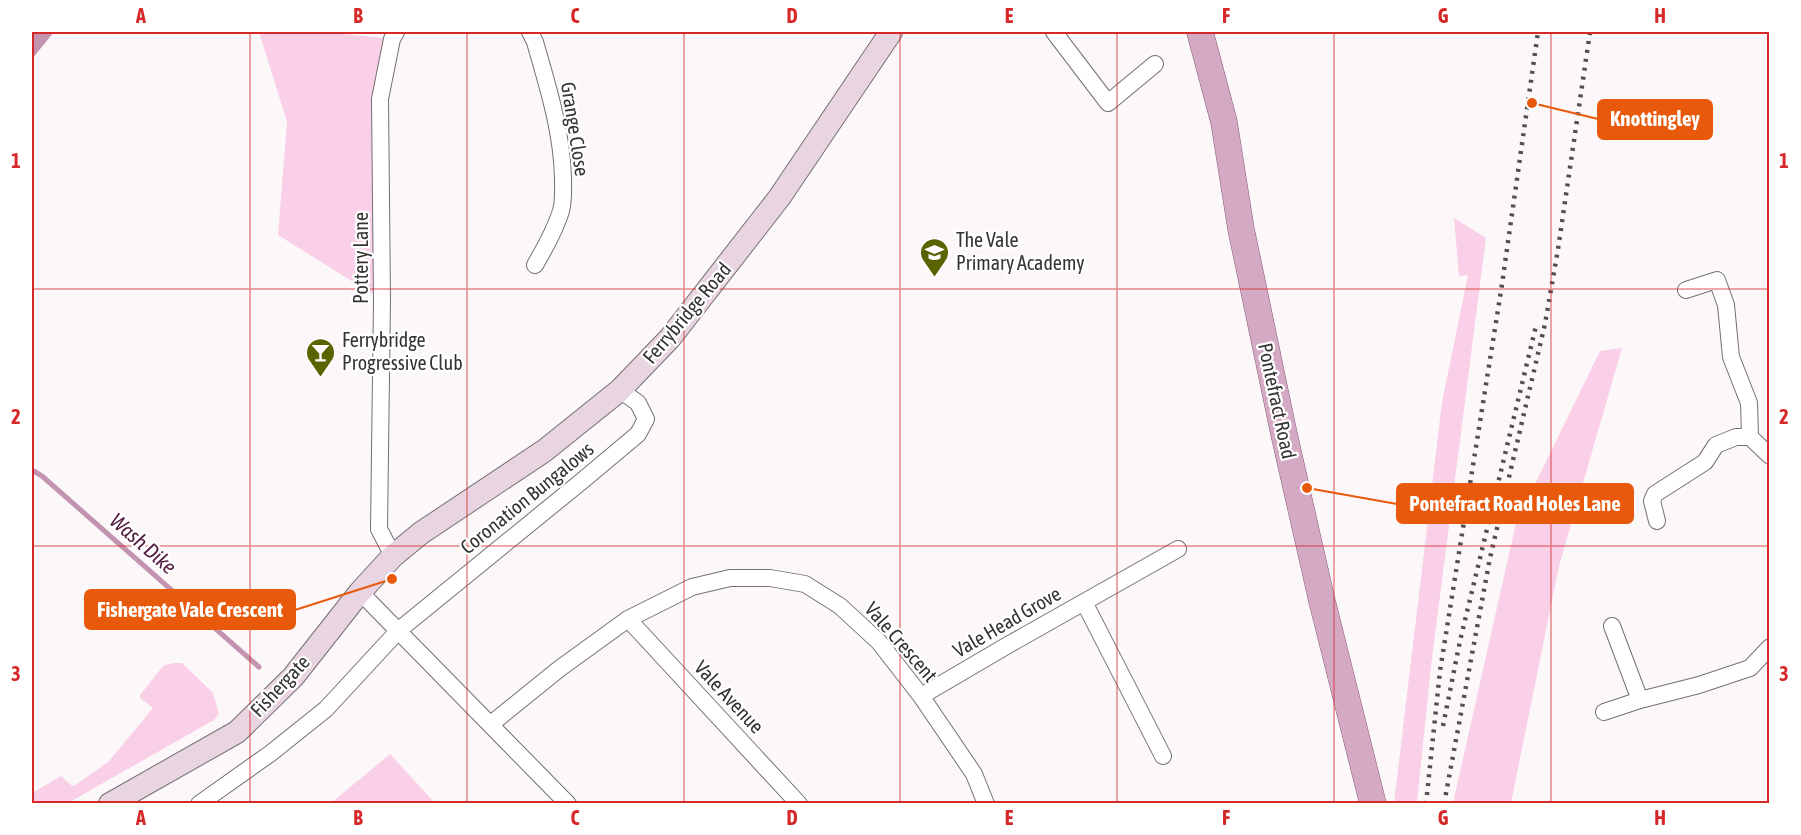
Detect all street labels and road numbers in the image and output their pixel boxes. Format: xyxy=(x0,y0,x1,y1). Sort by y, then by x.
street label: Grange Close xyxy=(557,80,594,178)
street label: Pottery Lane xyxy=(349,212,372,304)
street label: Ferrybridge Road xyxy=(638,258,735,368)
street label: Pontefract Road xyxy=(1254,341,1301,461)
street label: Coronation Bungalows xyxy=(456,437,598,558)
street label: Vale Head Grove xyxy=(949,581,1065,662)
street label: Vale Crescent xyxy=(860,597,942,687)
street label: Fishergate xyxy=(245,650,314,721)
street label: Vale Avenue xyxy=(690,656,769,738)

